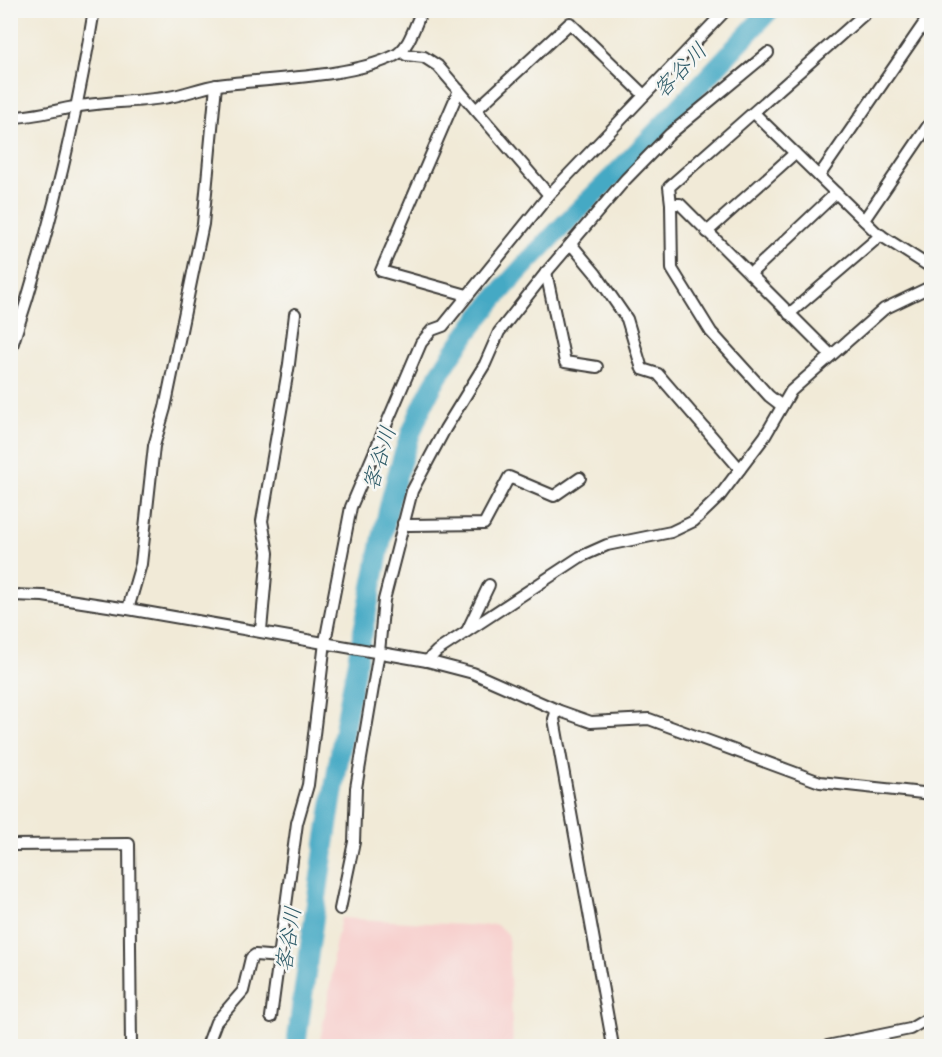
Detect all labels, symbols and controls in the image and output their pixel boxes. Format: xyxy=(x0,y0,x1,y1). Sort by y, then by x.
water label: 客谷川 xyxy=(643,33,717,107)
water label: 客谷川 xyxy=(351,421,407,495)
water label: 客谷川 xyxy=(264,903,312,975)

